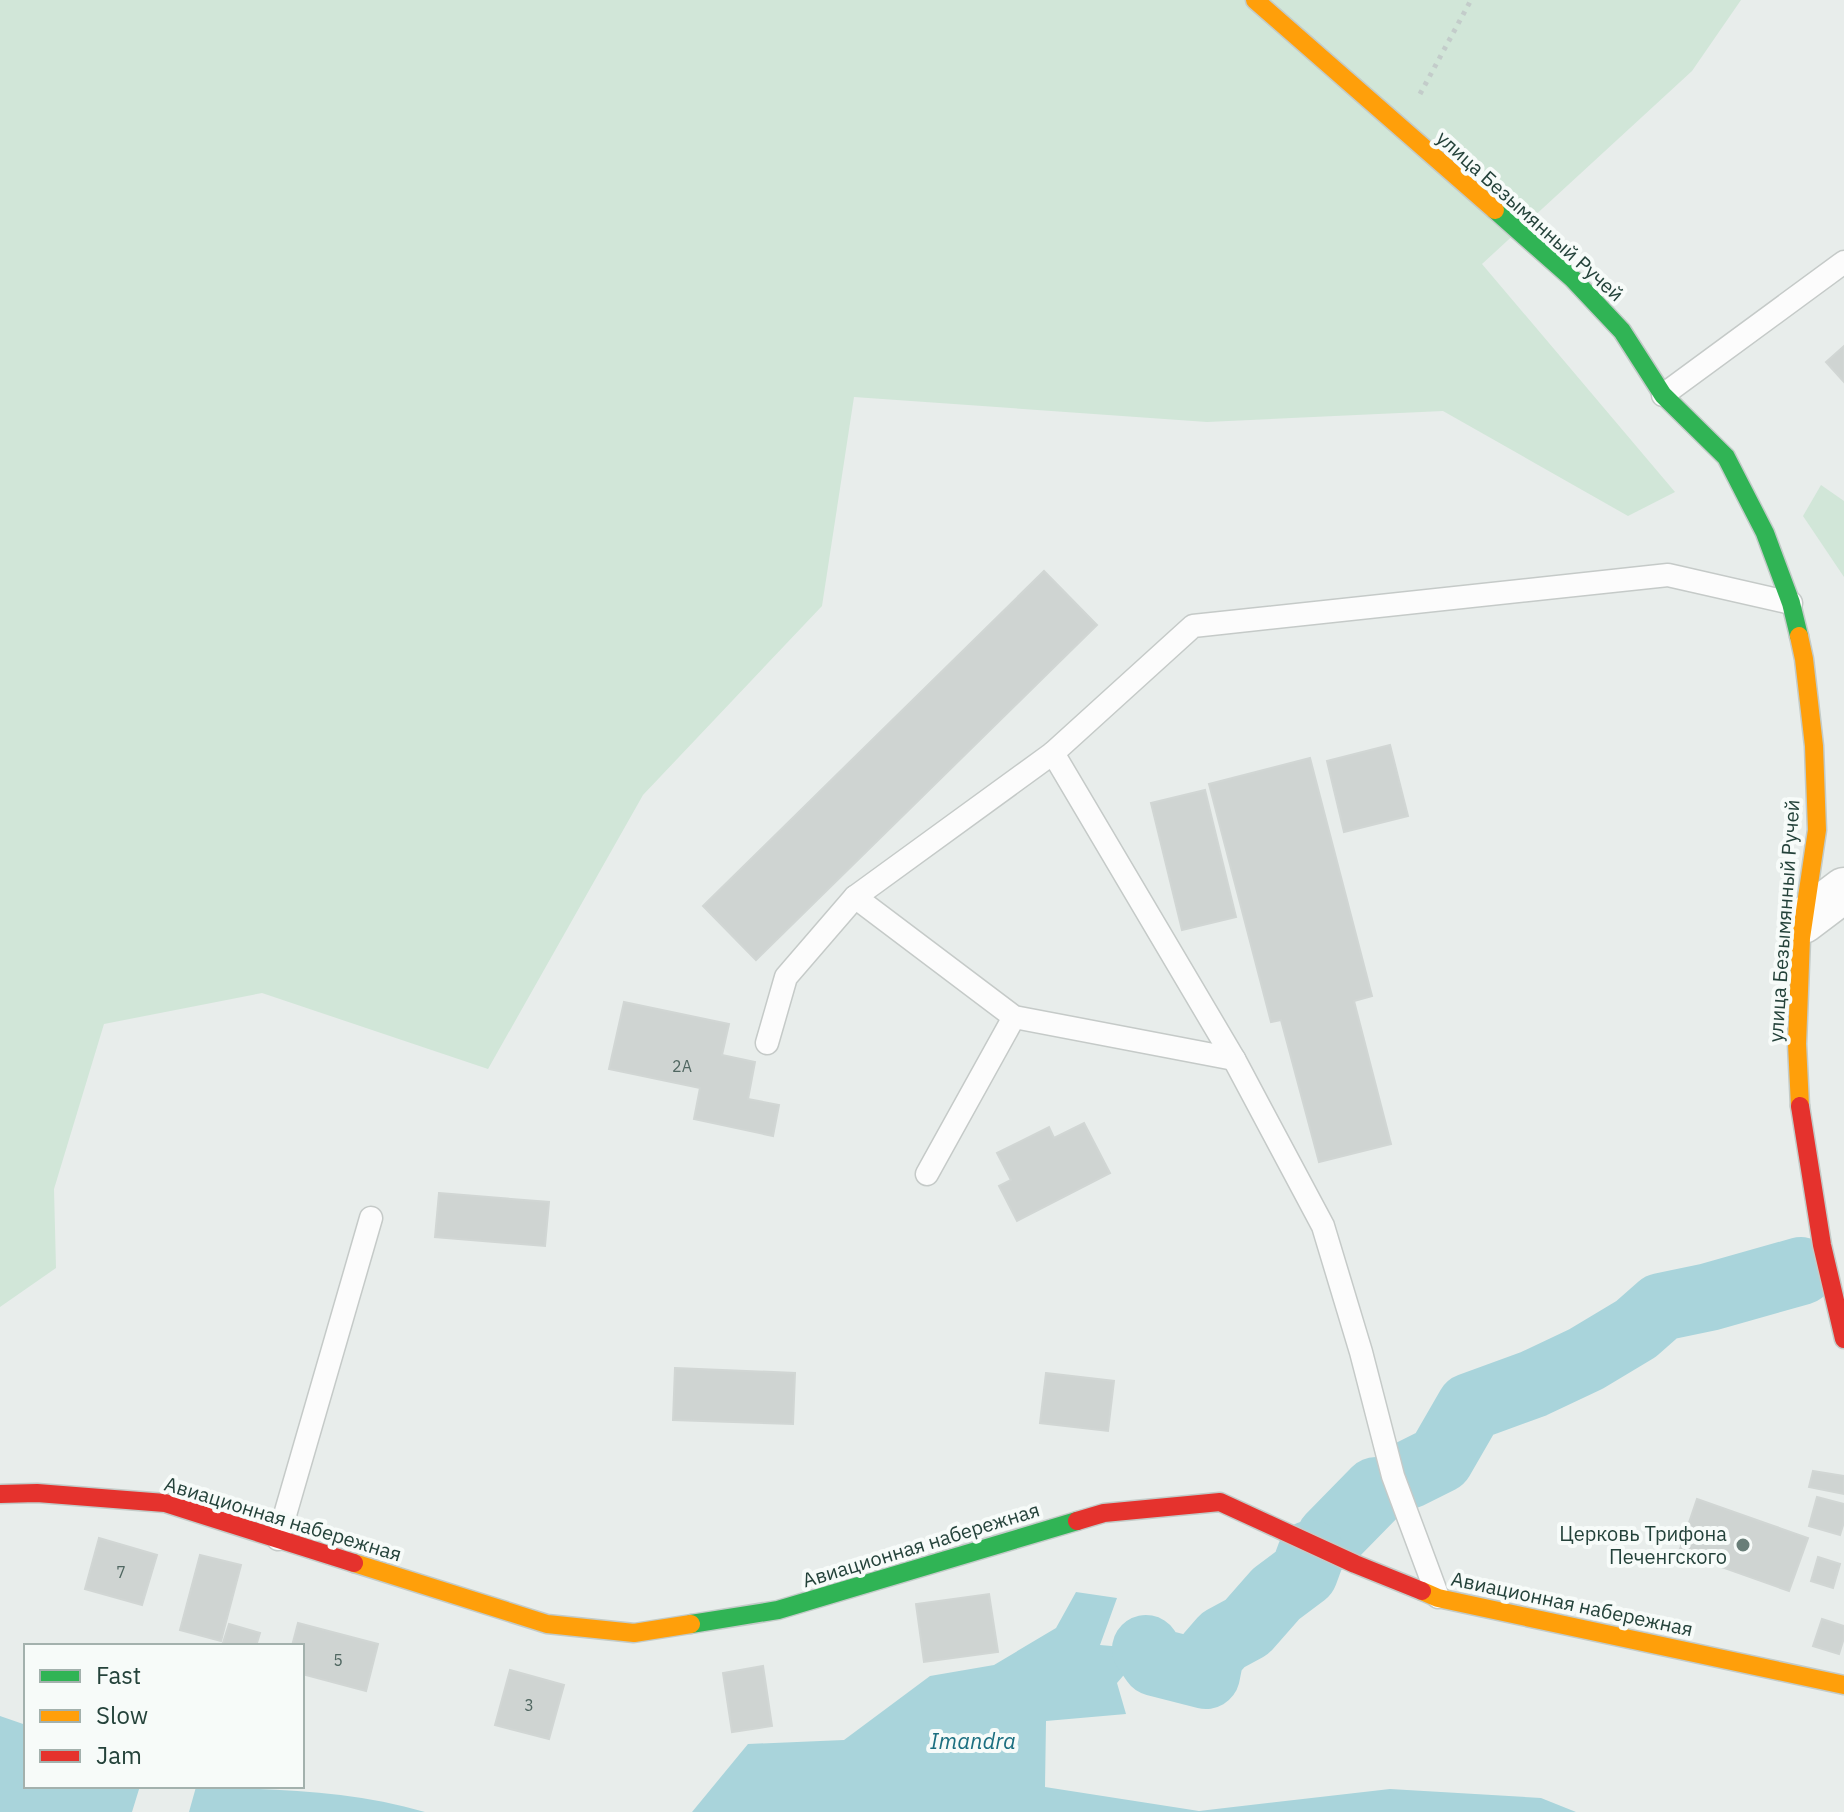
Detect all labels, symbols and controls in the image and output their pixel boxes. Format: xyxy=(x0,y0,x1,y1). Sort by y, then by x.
street label: улица Безымянный Ручей xyxy=(1431,124,1630,307)
street label: улица Безымянный Ручей xyxy=(1762,799,1805,1043)
house number: 2А xyxy=(672,1056,692,1076)
street label: Авиационная набережная xyxy=(161,1470,405,1567)
street label: Авиационная набережная xyxy=(799,1496,1043,1593)
place label: Церковь Трифона Печенгского xyxy=(1559,1520,1727,1570)
marker: Церковь Трифона Печенгского xyxy=(1734,1536,1752,1554)
house number: 7 xyxy=(116,1562,126,1582)
street label: Авиационная набережная xyxy=(1449,1565,1696,1642)
legend xyxy=(24,1644,304,1788)
house number: 5 xyxy=(333,1650,343,1670)
text: Fast xyxy=(96,1659,141,1691)
house number: 3 xyxy=(524,1695,534,1715)
text: Slow xyxy=(96,1699,148,1731)
water label: Imandra xyxy=(930,1726,1016,1755)
text: Jam xyxy=(96,1739,142,1771)

